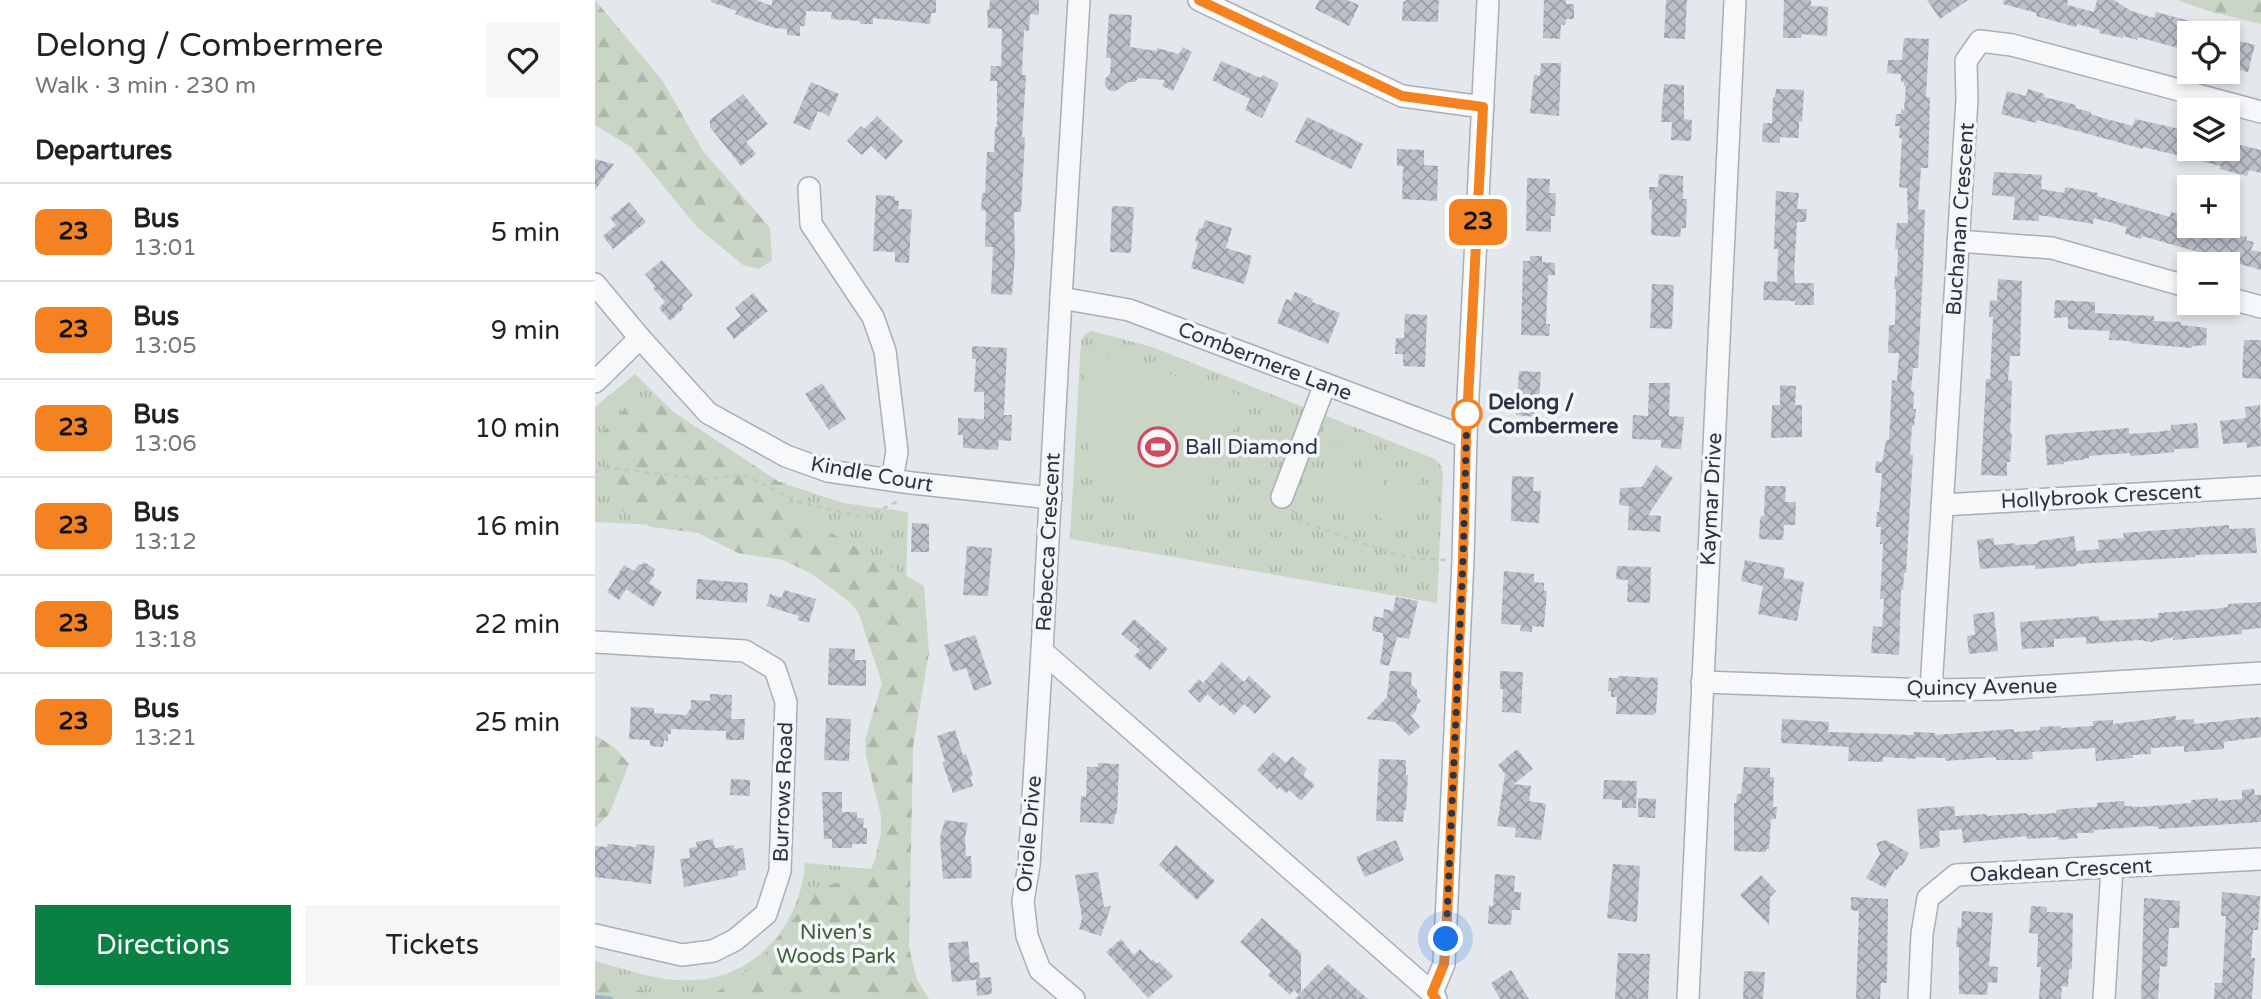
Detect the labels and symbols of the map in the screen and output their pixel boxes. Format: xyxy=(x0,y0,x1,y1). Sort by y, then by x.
street label: Buchanan Crescent xyxy=(1941,122,1980,316)
line badge: 23 xyxy=(1447,199,1509,245)
street label: Combermere Lane xyxy=(1174,317,1355,406)
place label: Delong / Combermere xyxy=(1488,390,1618,439)
marker: Delong / Combermere xyxy=(1452,399,1482,429)
sports icon: Ball Diamond xyxy=(1137,426,1179,468)
street label: Kaymar Drive xyxy=(1696,432,1727,566)
place label: Ball Diamond xyxy=(1185,435,1318,460)
street label: Kindle Court xyxy=(809,451,935,498)
street label: Rebecca Crescent xyxy=(1031,452,1066,632)
street label: Hollybrook Crescent xyxy=(2000,479,2202,514)
street label: Quincy Avenue xyxy=(1906,674,2058,701)
street label: Burrows Road xyxy=(769,721,798,863)
street label: Oriole Drive xyxy=(1012,774,1047,894)
street label: Oakdean Crescent xyxy=(1969,853,2153,888)
park label: Niven's Woods Park xyxy=(776,920,896,969)
your location xyxy=(1428,921,1463,956)

